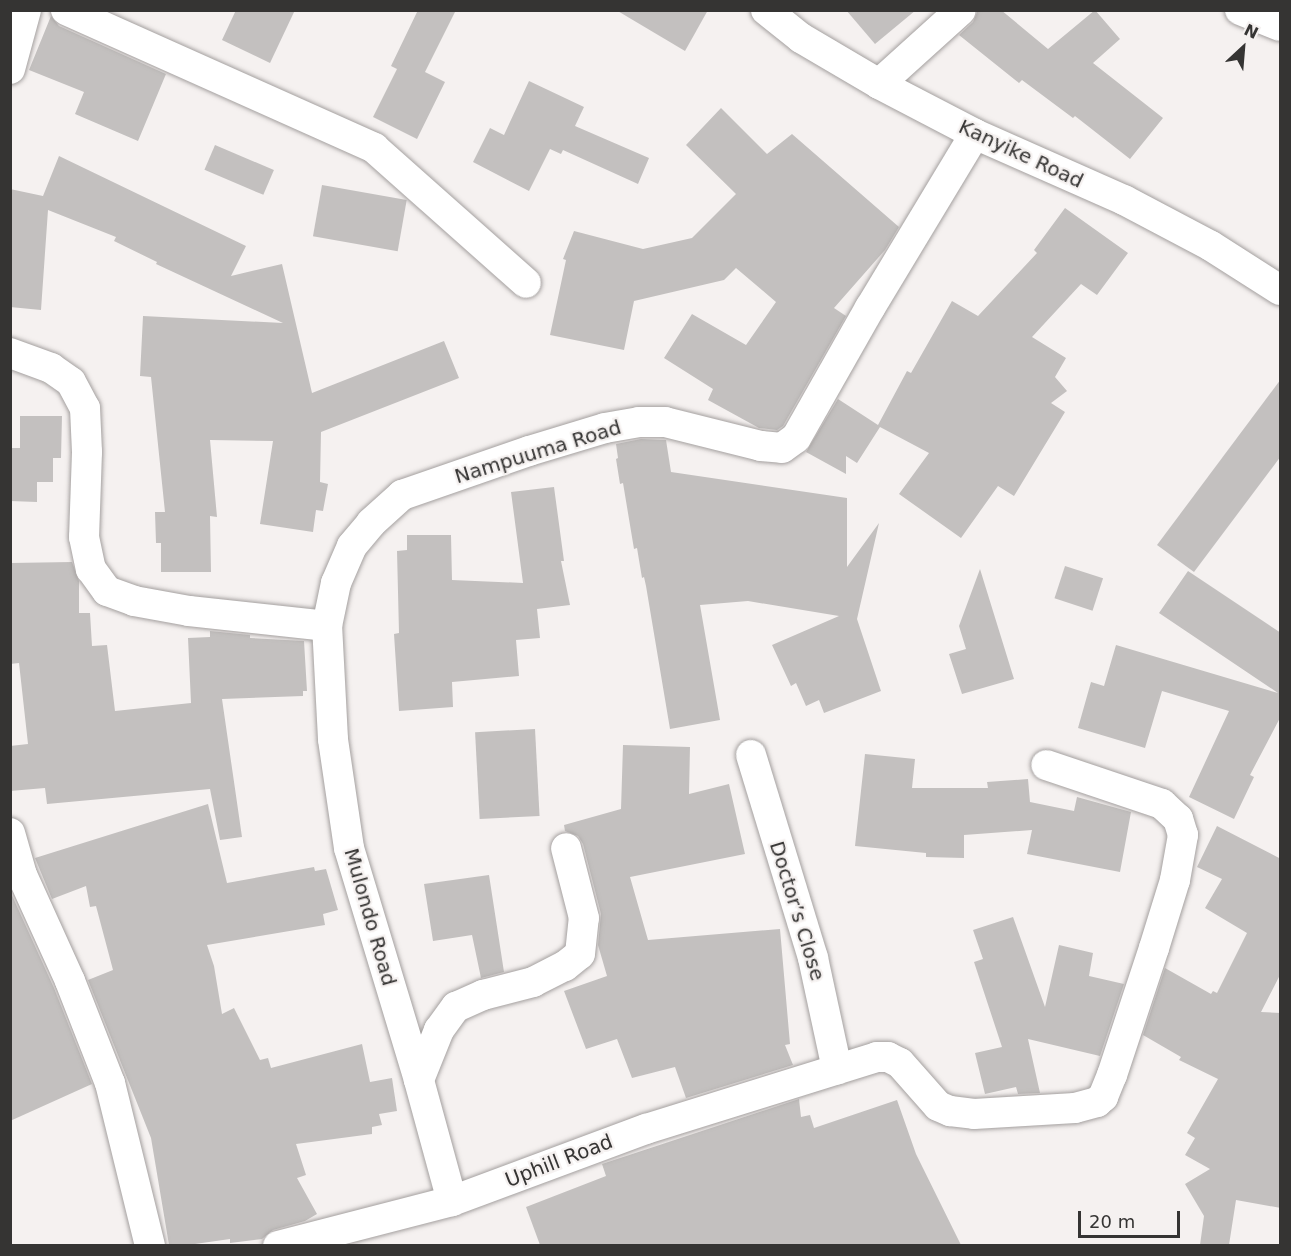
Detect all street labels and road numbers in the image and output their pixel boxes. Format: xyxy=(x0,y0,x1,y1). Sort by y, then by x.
street label: Kanyike Road xyxy=(955,115,1087,193)
street label: Nampuuma Road xyxy=(452,415,624,489)
street label: Doctor’s Close xyxy=(764,838,830,984)
street label: Mulondo Road xyxy=(339,846,401,988)
street label: Uphill Road xyxy=(502,1130,616,1192)

